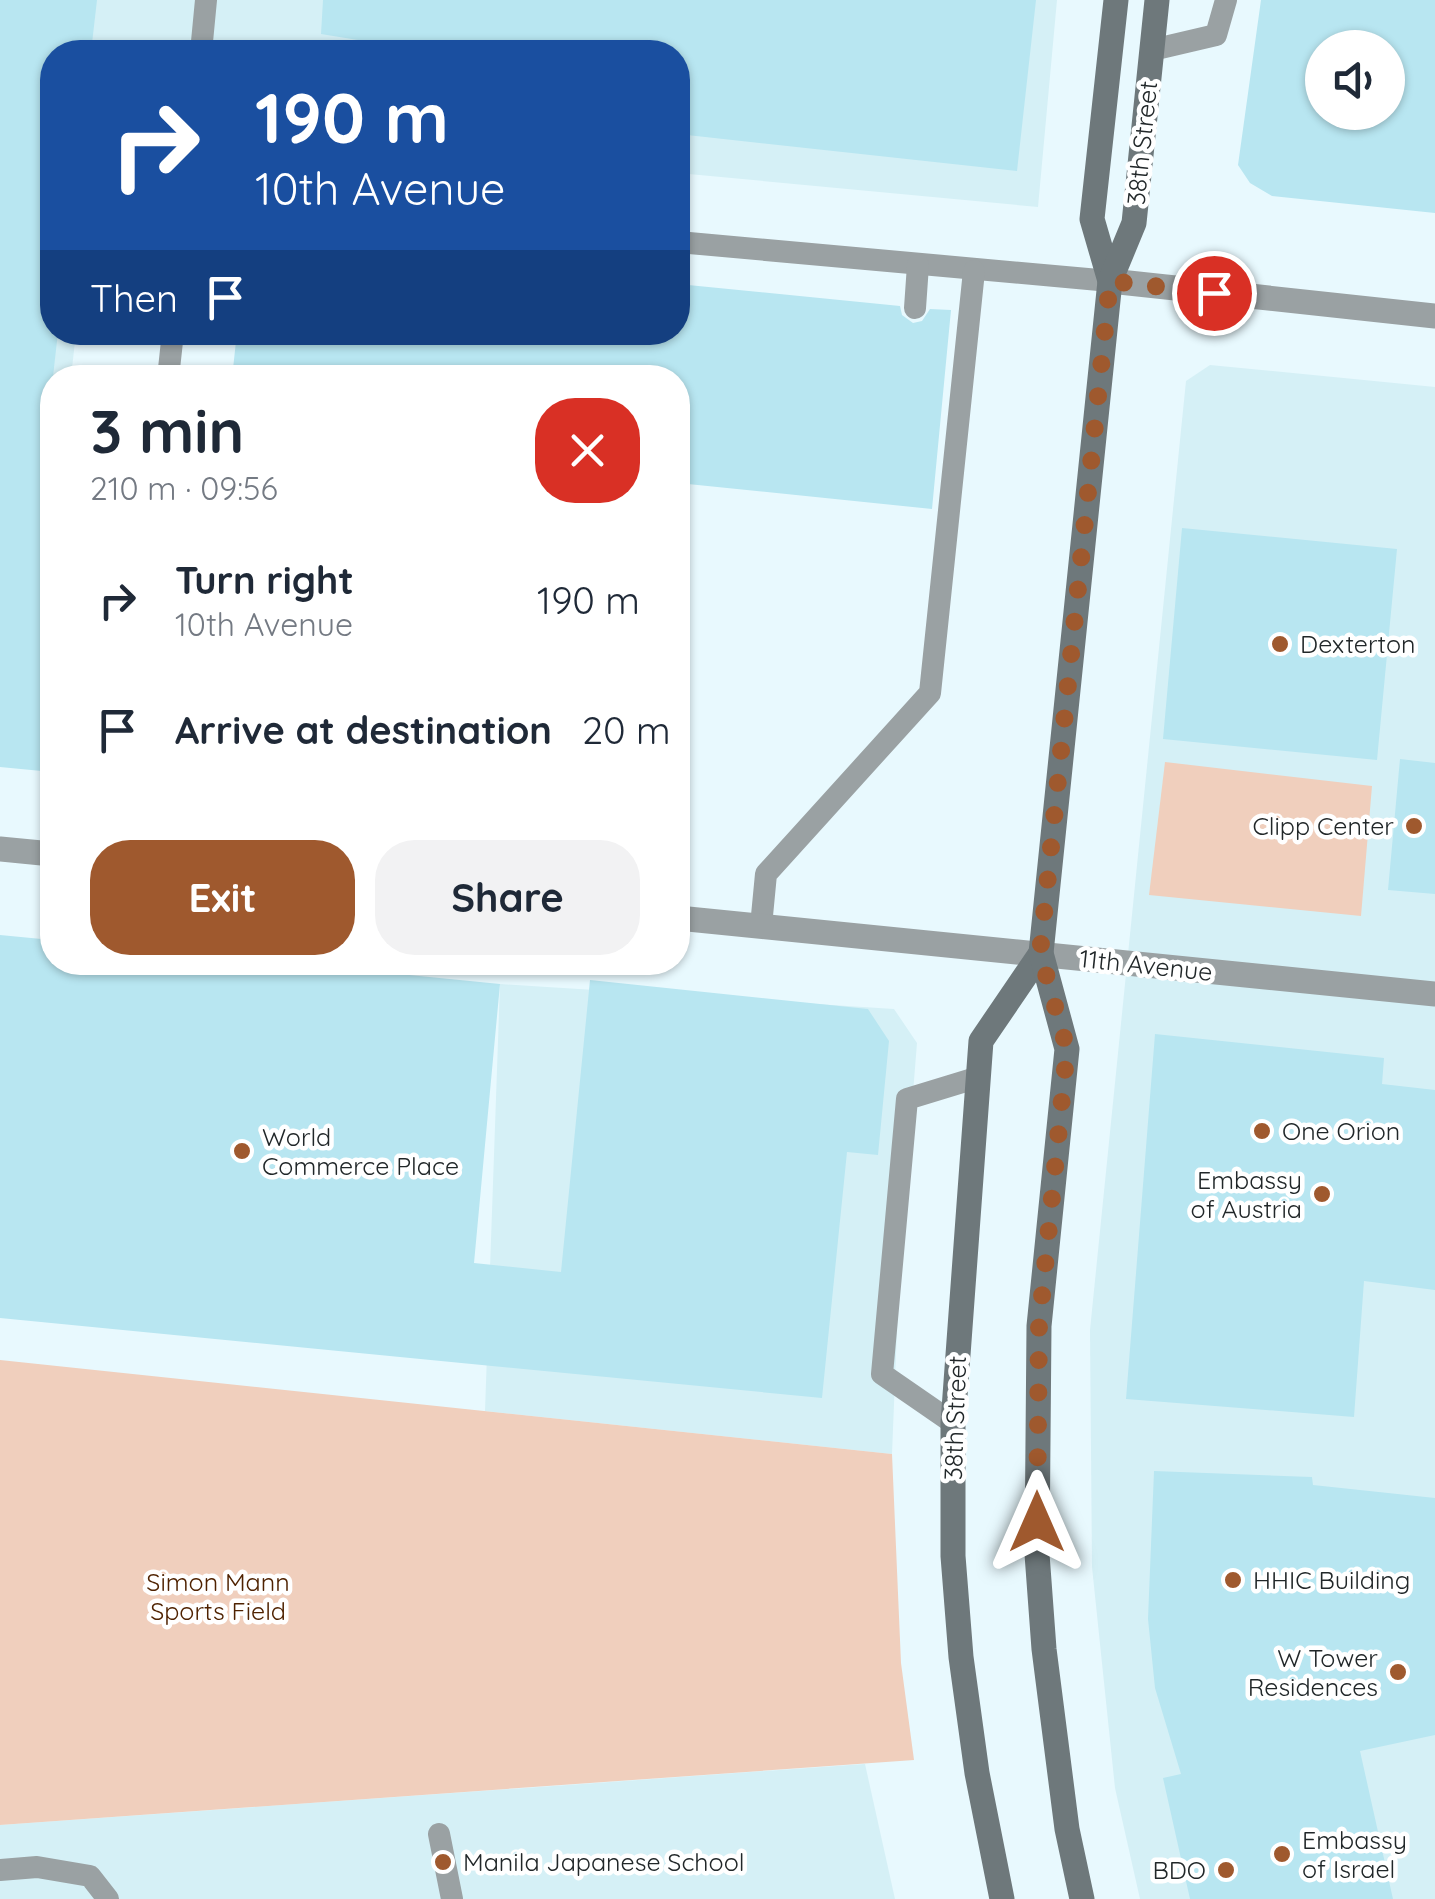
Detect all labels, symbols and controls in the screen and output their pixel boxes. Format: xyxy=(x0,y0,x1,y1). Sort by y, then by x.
map controls xyxy=(1305,30,1405,130)
button: sound xyxy=(1305,30,1405,130)
text: 190 m xyxy=(255,73,449,161)
street label: 38th Street xyxy=(1120,79,1163,206)
icon: right xyxy=(90,80,220,210)
text: 10th Avenue xyxy=(255,160,505,216)
pin xyxy=(1172,251,1257,336)
icon: arrive xyxy=(1187,266,1242,321)
icon: arrive xyxy=(198,270,253,325)
text: Then xyxy=(90,274,178,322)
text: 3 min xyxy=(90,393,244,468)
button: close xyxy=(535,398,640,503)
text: 210 m · 09:56 xyxy=(90,468,278,508)
text: Turn right xyxy=(175,556,354,604)
icon: right xyxy=(90,573,145,628)
text: 190 m xyxy=(537,576,640,624)
text: 10th Avenue xyxy=(175,604,353,644)
place label: Dexterton xyxy=(1300,628,1415,659)
marker: Dexterton xyxy=(1269,633,1291,655)
icon: arrive xyxy=(90,703,145,758)
text: Arrive at destination xyxy=(175,706,552,754)
text: 20 m xyxy=(582,706,671,754)
place label: Clipp Center xyxy=(1252,810,1394,841)
marker: Clipp Center xyxy=(1403,815,1425,837)
button: Exit xyxy=(90,840,355,955)
button: Share xyxy=(375,840,640,955)
street label: 11th Avenue xyxy=(1078,942,1214,987)
place label: One Orion xyxy=(1282,1115,1400,1146)
marker: One Orion xyxy=(1251,1120,1273,1142)
place label: World Commerce Place xyxy=(262,1121,459,1181)
marker: World Commerce Place xyxy=(231,1140,253,1162)
place label: Embassy of Austria xyxy=(1191,1164,1302,1224)
marker: Embassy of Austria xyxy=(1311,1183,1333,1205)
street label: 38th Street xyxy=(937,1355,972,1481)
position arrow xyxy=(985,1470,1089,1574)
place label: HHIC Building xyxy=(1253,1564,1410,1595)
park label: Simon Mann Sports Field xyxy=(146,1566,290,1626)
marker: HHIC Building xyxy=(1222,1569,1244,1591)
place label: W Tower Residences xyxy=(1248,1642,1378,1702)
marker: W Tower Residences xyxy=(1387,1661,1409,1683)
place label: Embassy of Israel xyxy=(1302,1824,1407,1884)
marker: Embassy of Israel xyxy=(1271,1843,1293,1865)
place label: Manila Japanese School xyxy=(463,1846,745,1877)
marker: Manila Japanese School xyxy=(432,1851,454,1873)
place label: BDO xyxy=(1153,1854,1206,1885)
marker: BDO xyxy=(1215,1859,1237,1881)

